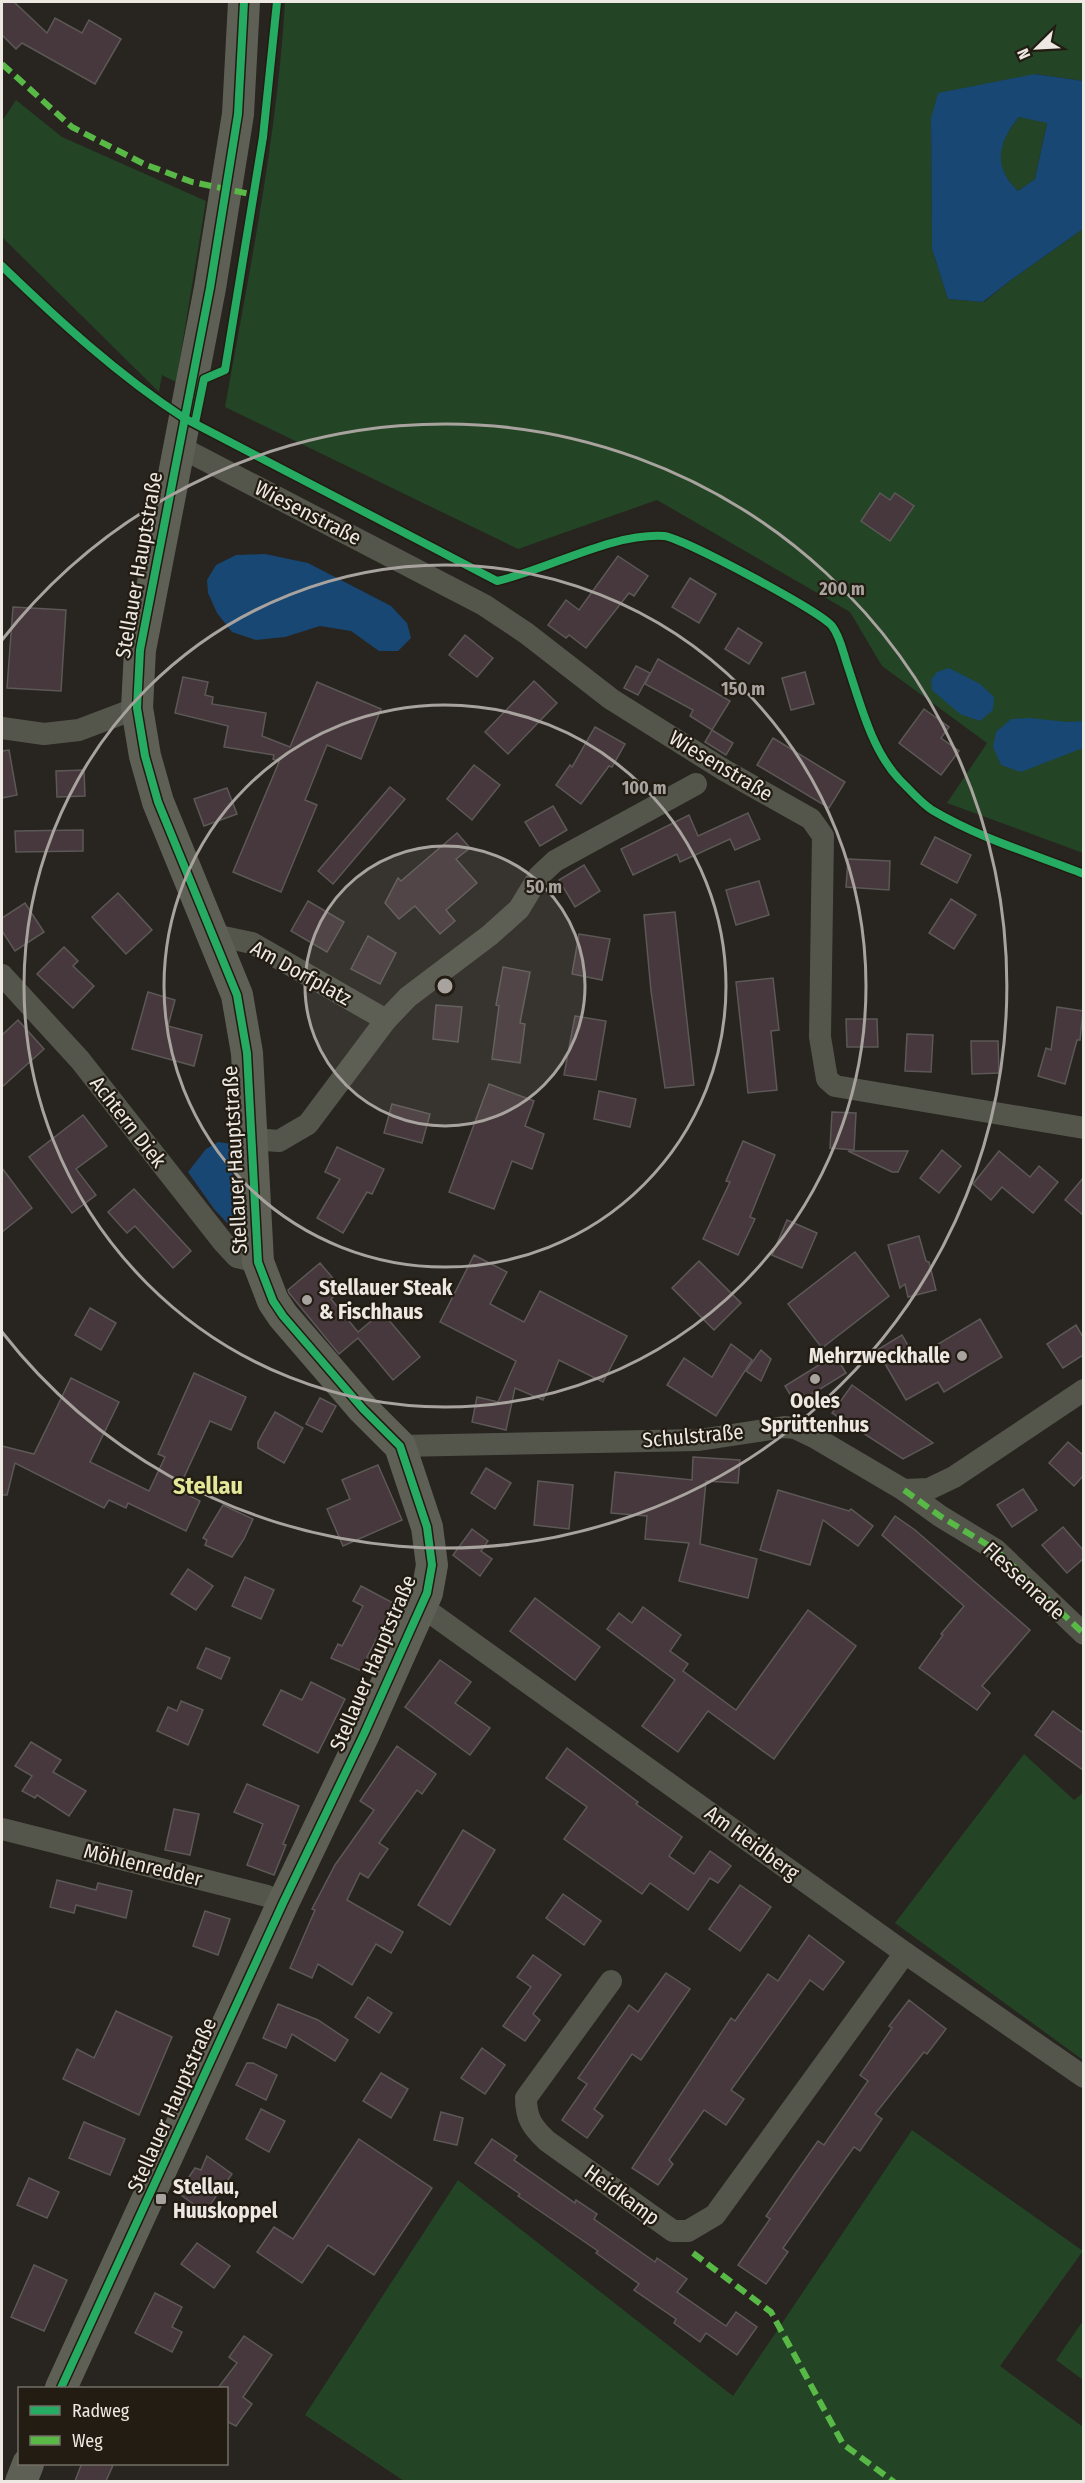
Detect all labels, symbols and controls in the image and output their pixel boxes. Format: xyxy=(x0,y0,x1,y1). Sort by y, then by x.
north arrow xyxy=(1007,18,1067,78)
text: N xyxy=(1013,46,1034,62)
street label: Stellauer Hauptstraße xyxy=(110,470,168,660)
street label: Wiesenstraße xyxy=(250,475,366,551)
text: 200 m xyxy=(818,578,865,600)
text: 150 m xyxy=(721,678,765,700)
street label: Wiesenstraße xyxy=(664,725,778,807)
text: 100 m xyxy=(622,777,666,799)
text: 50 m xyxy=(526,876,562,898)
street label: Am Dorfplatz xyxy=(246,935,356,1011)
centre of rings xyxy=(435,976,455,996)
street label: Stellauer Hauptstraße xyxy=(217,1065,253,1255)
street label: Achtern Diek xyxy=(84,1071,172,1173)
place label: Stellauer Steak & Fischhaus xyxy=(319,1275,453,1325)
marker: Stellauer Steak & Fischhaus xyxy=(300,1293,314,1307)
place label: Mehrzweckhalle xyxy=(809,1343,950,1369)
marker: Mehrzweckhalle xyxy=(955,1349,969,1363)
marker: Ooles Sprüttenhus xyxy=(808,1372,822,1386)
place label: Ooles Sprüttenhus xyxy=(761,1388,869,1438)
street label: Schulstraße xyxy=(641,1419,745,1453)
district label: Stellau xyxy=(173,1472,243,1500)
street label: Flessenrade xyxy=(978,1537,1070,1625)
street label: Stellauer Hauptstraße xyxy=(324,1571,422,1755)
street label: Am Heidberg xyxy=(700,1800,804,1886)
street label: Möhlenredder xyxy=(81,1838,206,1892)
street label: Stellauer Hauptstraße xyxy=(122,2014,222,2196)
street label: Heidkamp xyxy=(579,2159,665,2231)
place label: Stellau, Huuskoppel xyxy=(173,2174,278,2224)
marker: Stellau, Huuskoppel xyxy=(154,2192,168,2206)
legend xyxy=(18,2387,228,2465)
text: Radweg xyxy=(72,2400,130,2422)
text: Weg xyxy=(72,2430,103,2452)

